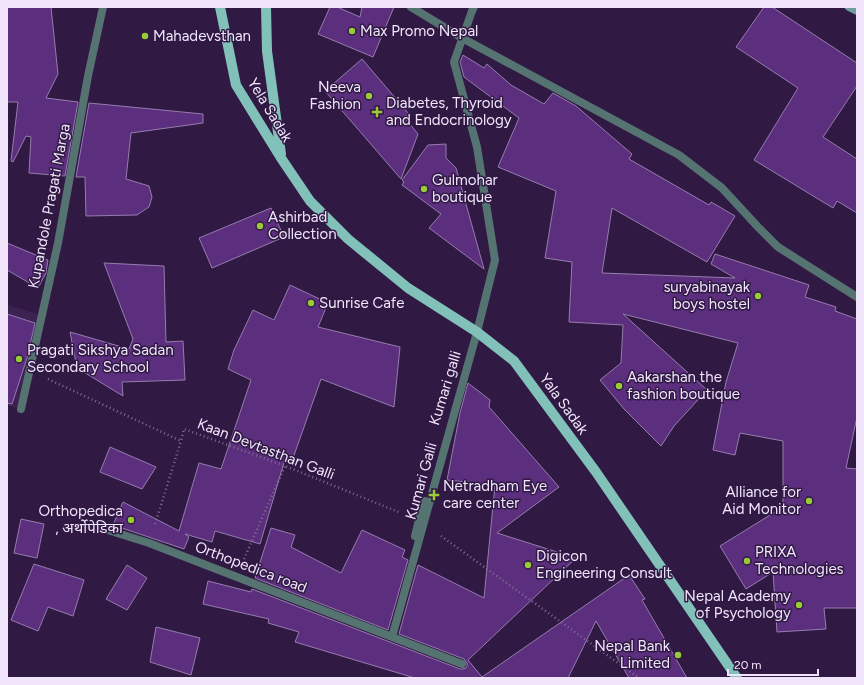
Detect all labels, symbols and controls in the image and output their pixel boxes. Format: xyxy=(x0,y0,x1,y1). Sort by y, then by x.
place label: Max Promo Nepal xyxy=(360,22,478,40)
marker: Max Promo Nepal xyxy=(347,26,357,36)
place label: Mahadevsthan xyxy=(153,27,251,45)
marker: Mahadevsthan xyxy=(140,31,150,41)
street label: Yela Sadak xyxy=(244,75,297,146)
place label: Neeva Fashion xyxy=(309,78,361,113)
marker: Neeva Fashion xyxy=(364,91,374,101)
place label: Diabetes, Thyroid and Endocrinology xyxy=(386,94,512,129)
marker: Diabetes, Thyroid and Endocrinology xyxy=(371,106,383,118)
street label: Kupandole Pragati Marga xyxy=(24,122,74,290)
place label: Gulmohar boutique xyxy=(432,171,498,206)
marker: Gulmohar boutique xyxy=(419,184,429,194)
place label: Ashirbad Collection xyxy=(268,208,337,243)
marker: Ashirbad Collection xyxy=(255,221,265,231)
place label: suryabinayak boys hostel xyxy=(663,278,751,313)
marker: suryabinayak boys hostel xyxy=(753,291,763,301)
place label: Sunrise Cafe xyxy=(319,294,405,312)
marker: Sunrise Cafe xyxy=(306,298,316,308)
place label: Pragati Sikshya Sadan Secondary School xyxy=(27,341,174,376)
street label: Kumari galli xyxy=(425,349,465,427)
marker: Pragati Sikshya Sadan Secondary School xyxy=(14,354,24,364)
place label: Aakarshan the fashion boutique xyxy=(627,368,740,403)
street label: Yala Sadak xyxy=(536,370,593,439)
marker: Aakarshan the fashion boutique xyxy=(614,381,624,391)
street label: Kaan Devtasthan Galli xyxy=(195,414,337,484)
street label: Kumari Galli xyxy=(401,440,441,522)
place label: Netradham Eye care center xyxy=(443,477,547,512)
place label: Alliance for Aid Monitor xyxy=(722,483,801,518)
marker: Netradham Eye care center xyxy=(428,489,440,501)
marker: Alliance for Aid Monitor xyxy=(804,496,814,506)
place label: Orthopedica , अर्थोपेडिका xyxy=(38,502,124,537)
marker: Orthopedica , अर्थोपेडिका xyxy=(126,515,136,525)
street label: Orthopedica road xyxy=(192,537,310,597)
place label: PRIXA Technologies xyxy=(755,543,844,578)
place label: Digicon Engineering Consult xyxy=(536,547,672,582)
marker: PRIXA Technologies xyxy=(742,556,752,566)
marker: Digicon Engineering Consult xyxy=(523,560,533,570)
place label: Nepal Academy of Psychology xyxy=(684,587,791,622)
marker: Nepal Academy of Psychology xyxy=(794,600,804,610)
place label: Nepal Bank Limited xyxy=(594,637,671,672)
marker: Nepal Bank Limited xyxy=(673,650,683,660)
scale bar xyxy=(728,651,818,677)
text: 20 m xyxy=(734,658,762,672)

